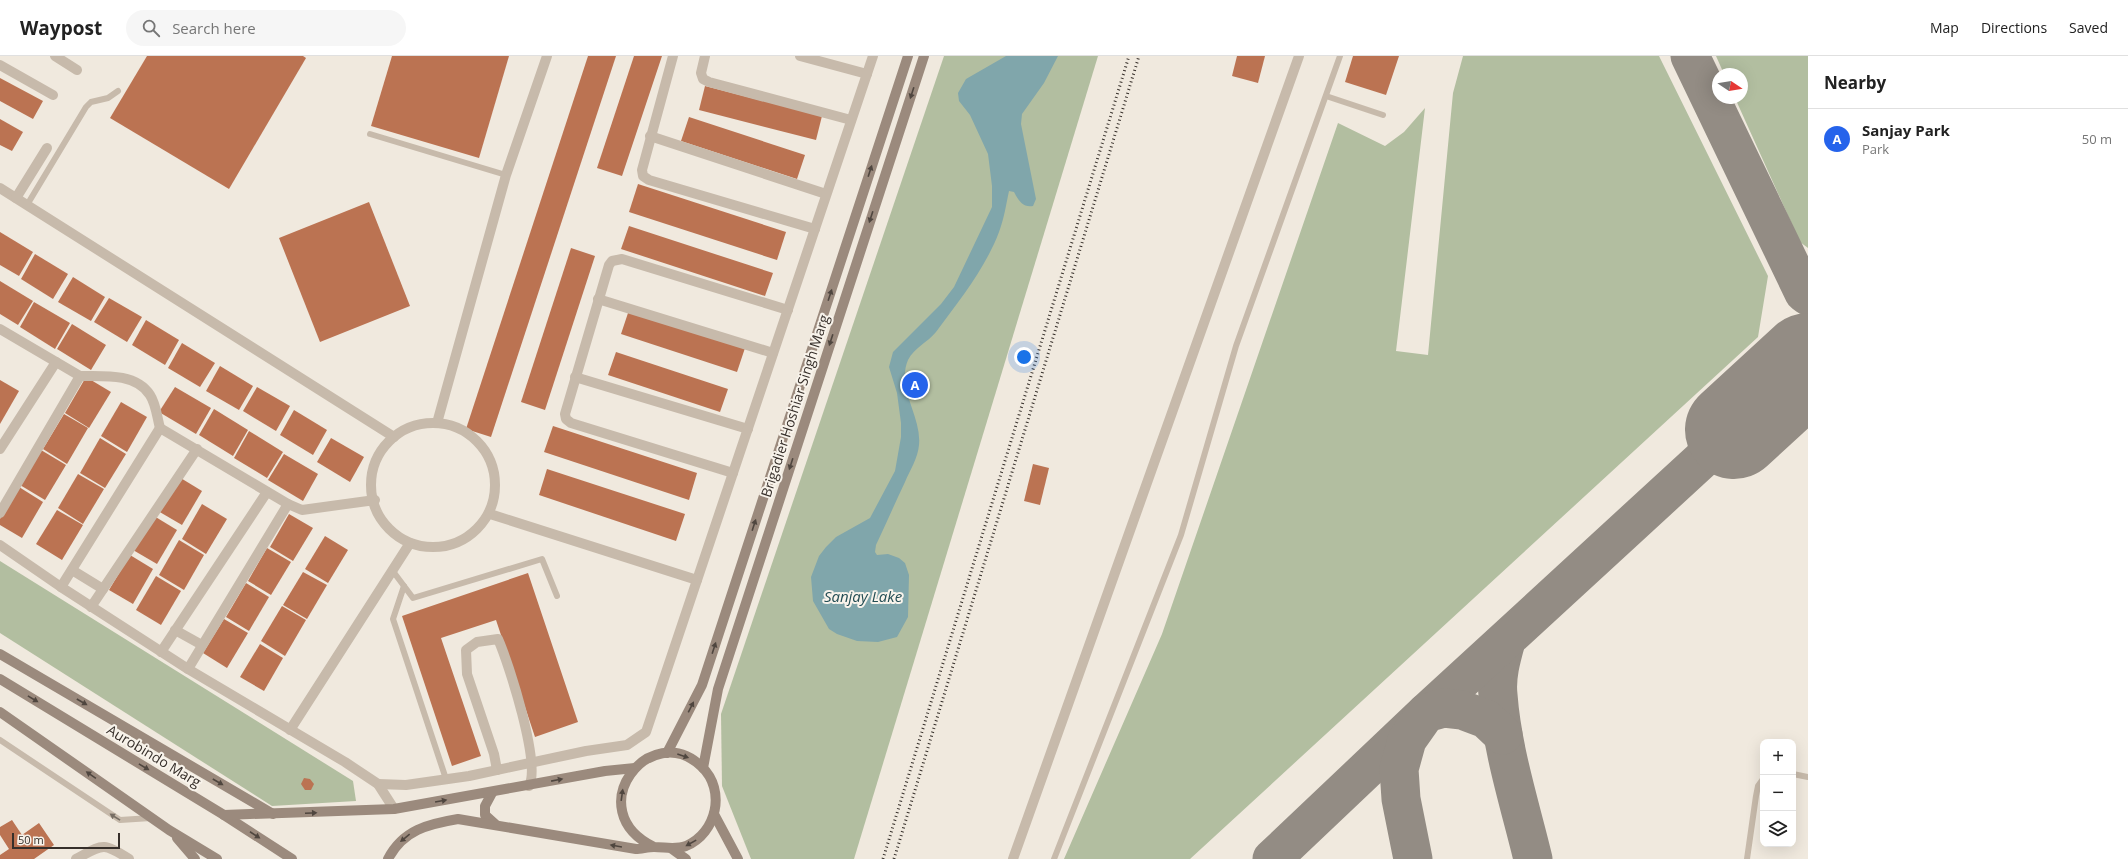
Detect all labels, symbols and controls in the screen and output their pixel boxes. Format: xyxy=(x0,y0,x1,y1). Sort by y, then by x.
search box xyxy=(126,10,406,46)
text: Waypost xyxy=(20,15,102,41)
icon: search xyxy=(140,17,162,39)
text: Search here xyxy=(172,18,256,38)
text: Map xyxy=(1930,18,1959,37)
text: Directions xyxy=(1981,18,2047,37)
text: Saved xyxy=(2069,18,2108,37)
north arrow xyxy=(1712,68,1748,104)
text: Nearby xyxy=(1824,71,1886,94)
one-way arrow xyxy=(909,87,915,99)
text: Sanjay Park xyxy=(1862,120,1950,140)
text: A xyxy=(1833,130,1841,148)
text: 50 m xyxy=(2082,130,2112,148)
text: Park xyxy=(1862,140,1889,158)
one-way arrow xyxy=(868,165,874,177)
one-way arrow xyxy=(868,211,874,223)
one-way arrow xyxy=(827,289,833,301)
street label: Brigadier Hoshiar Singh Marg xyxy=(756,312,833,500)
one-way arrow xyxy=(828,334,834,346)
your location xyxy=(1014,347,1034,367)
pin: A xyxy=(902,370,928,400)
one-way arrow xyxy=(788,458,794,470)
one-way arrow xyxy=(752,518,758,530)
water label: Sanjay Lake xyxy=(824,586,903,606)
one-way arrow xyxy=(711,642,717,654)
one-way arrow xyxy=(27,696,39,703)
one-way arrow xyxy=(76,698,88,705)
one-way arrow xyxy=(688,701,694,713)
street label: Aurobindo Marg xyxy=(104,720,205,791)
map controls xyxy=(1760,739,1796,847)
button: + xyxy=(1760,739,1796,775)
one-way arrow xyxy=(678,754,690,760)
one-way arrow xyxy=(139,763,149,771)
one-way arrow xyxy=(86,771,97,779)
button: − xyxy=(1760,775,1796,811)
one-way arrow xyxy=(551,777,564,783)
one-way arrow xyxy=(212,779,224,786)
one-way arrow xyxy=(619,789,625,801)
one-way arrow xyxy=(435,798,447,804)
one-way arrow xyxy=(305,809,317,816)
button: layers xyxy=(1760,811,1796,847)
one-way arrow xyxy=(109,813,121,820)
scale bar xyxy=(12,831,120,850)
text: 50 m xyxy=(18,832,44,847)
one-way arrow xyxy=(249,832,261,839)
one-way arrow xyxy=(400,834,411,843)
one-way arrow xyxy=(685,839,697,846)
one-way arrow xyxy=(610,843,622,849)

